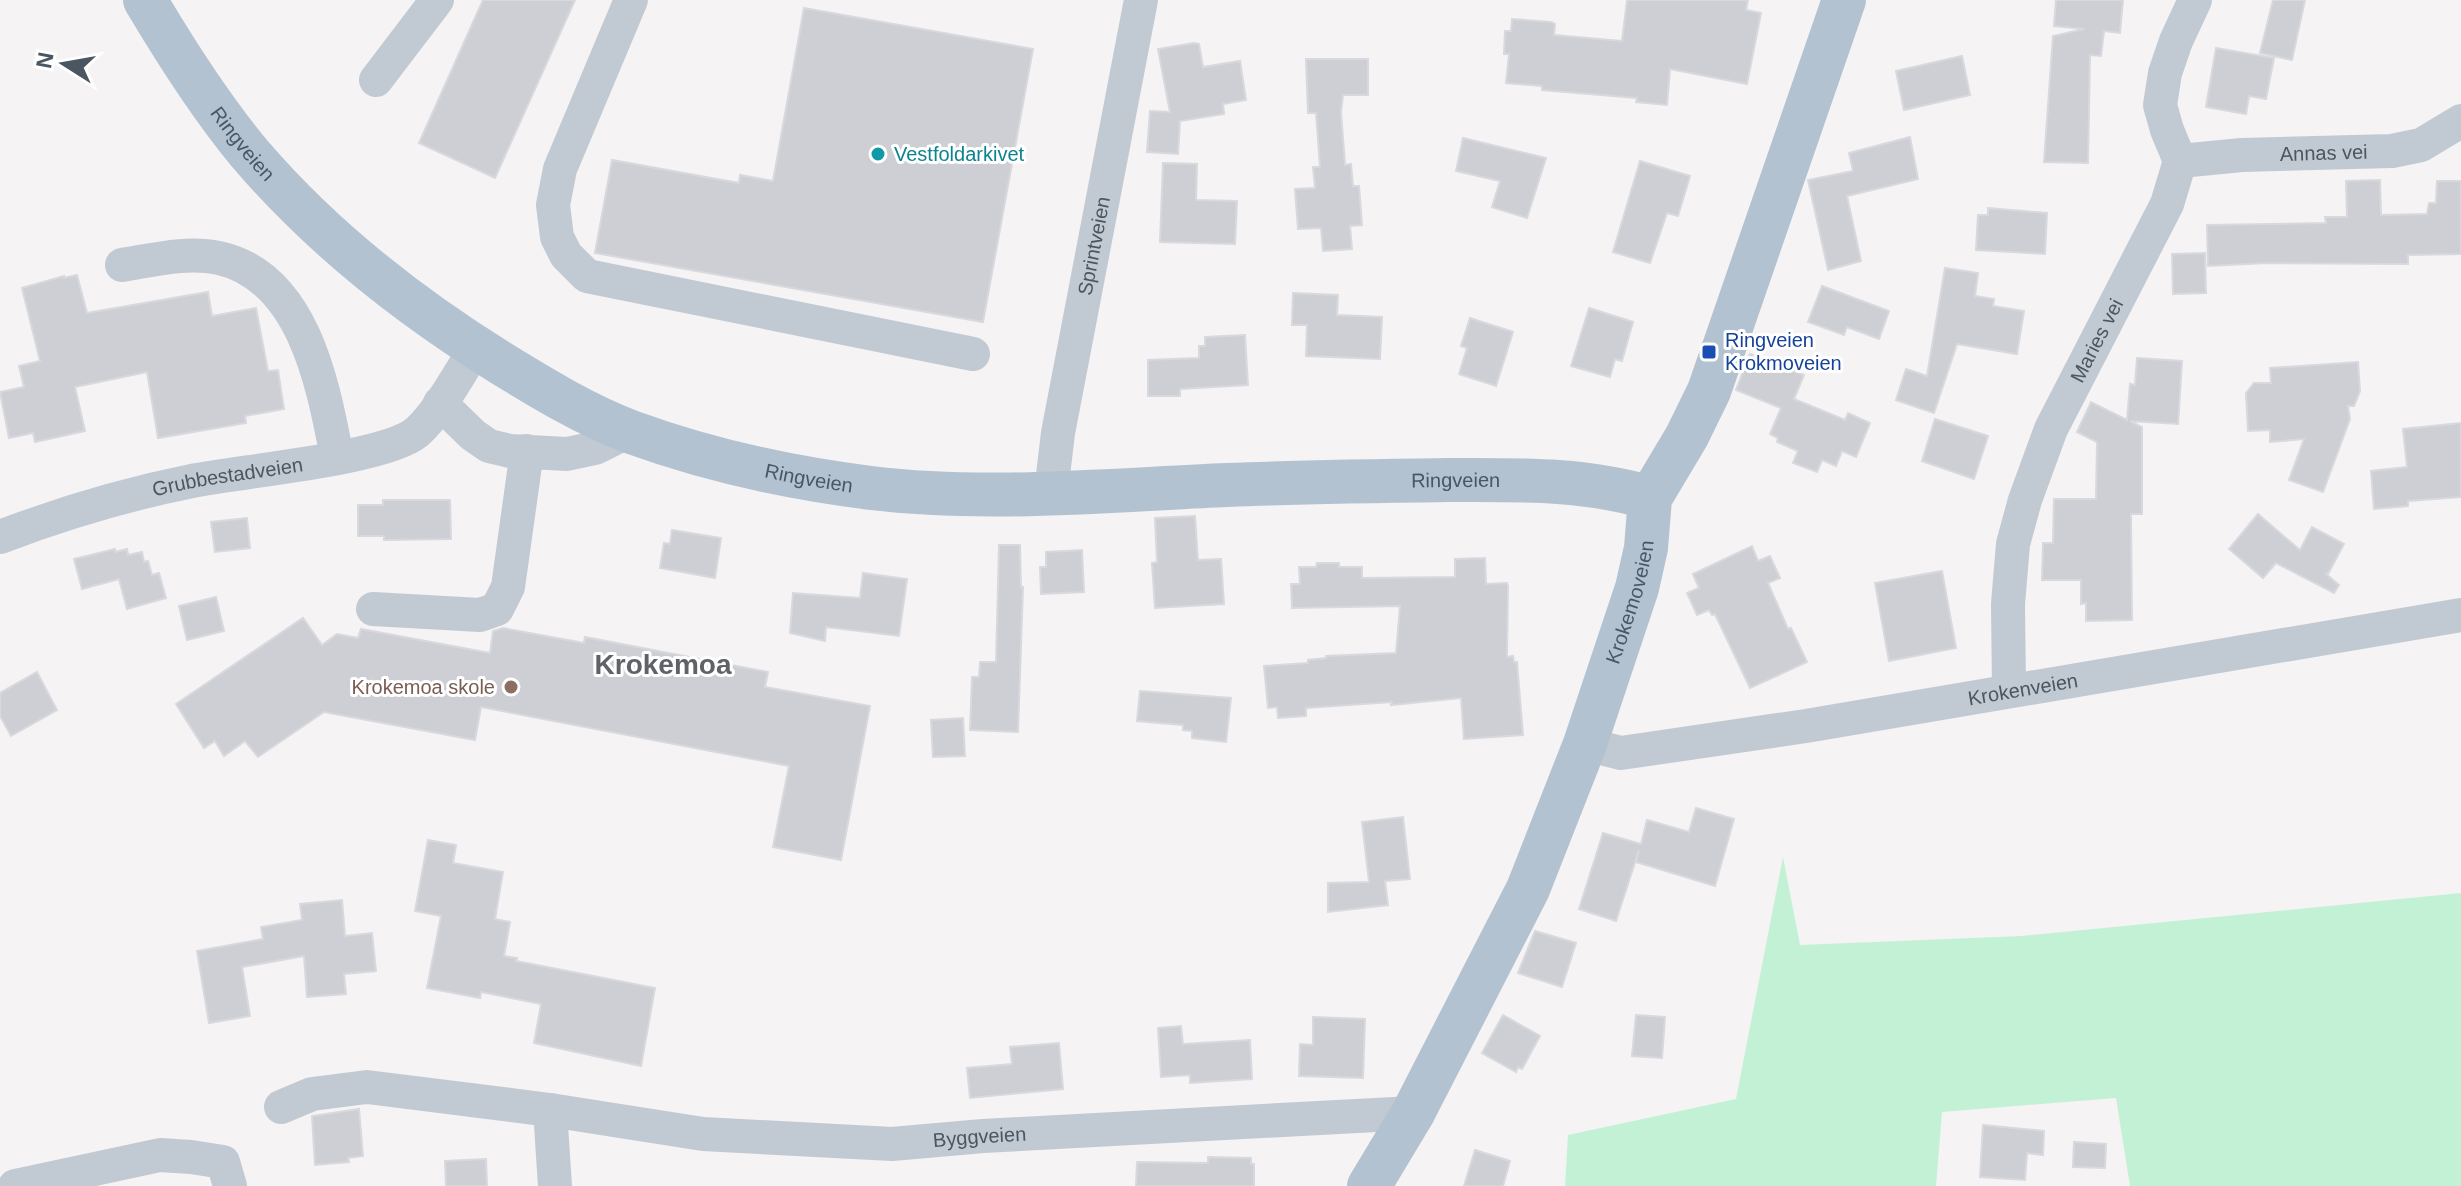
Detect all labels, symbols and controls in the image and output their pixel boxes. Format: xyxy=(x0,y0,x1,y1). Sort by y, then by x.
north arrow xyxy=(24,24,104,104)
text: N xyxy=(31,50,59,70)
street label: Ringveien xyxy=(206,102,279,185)
street label: Annas vei xyxy=(2279,141,2368,165)
place label: Vestfoldarkivet xyxy=(894,143,1025,165)
marker: Vestfoldarkivet xyxy=(869,145,887,163)
street label: Sprintveien xyxy=(1074,195,1114,297)
street label: Maries vei xyxy=(2066,295,2127,386)
place label: Ringveien Krokmoveien xyxy=(1725,329,1842,374)
marker: Ringveien Krokmoveien xyxy=(1700,343,1718,361)
street label: Grubbestadveien xyxy=(150,453,304,500)
street label: Ringveien xyxy=(763,459,854,497)
street label: Ringveien xyxy=(1411,469,1500,492)
street label: Krokemoveien xyxy=(1602,539,1658,667)
district label: Krokemoa xyxy=(595,649,732,680)
street label: Krokenveien xyxy=(1966,669,2080,709)
place label: Krokemoa skole xyxy=(352,676,495,698)
marker: Krokemoa skole xyxy=(502,678,520,696)
street label: Byggveien xyxy=(932,1123,1027,1151)

